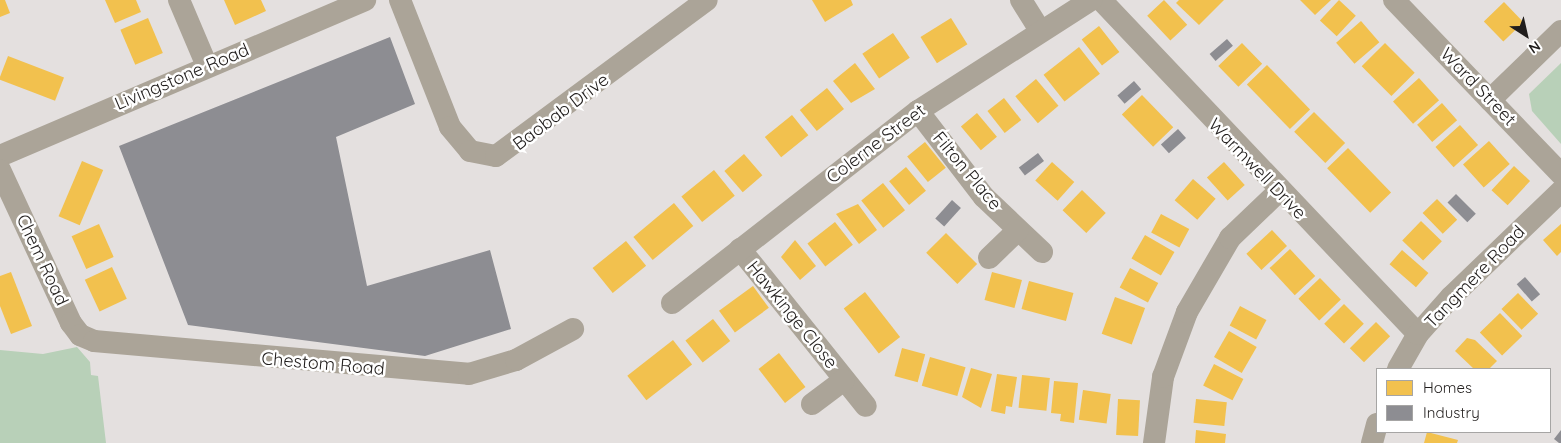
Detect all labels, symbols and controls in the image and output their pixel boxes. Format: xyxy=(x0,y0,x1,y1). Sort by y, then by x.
north arrow xyxy=(1501,10,1551,60)
text: N xyxy=(1525,37,1544,58)
street label: Livingstone Road xyxy=(112,39,252,115)
street label: Ward Street xyxy=(1436,44,1520,130)
street label: Baobab Drive xyxy=(509,69,613,155)
street label: Colerne Street xyxy=(822,100,930,188)
street label: Warmwell Drive xyxy=(1203,114,1311,224)
street label: Filton Place xyxy=(928,127,1006,215)
street label: Chem Road xyxy=(11,211,73,309)
street label: Tangmere Road xyxy=(1421,221,1529,333)
street label: Hawkinge Close xyxy=(742,257,842,373)
street label: Chestom Road xyxy=(261,348,385,380)
legend xyxy=(1376,368,1551,433)
text: Homes xyxy=(1423,378,1472,397)
text: Industry xyxy=(1423,403,1480,422)

